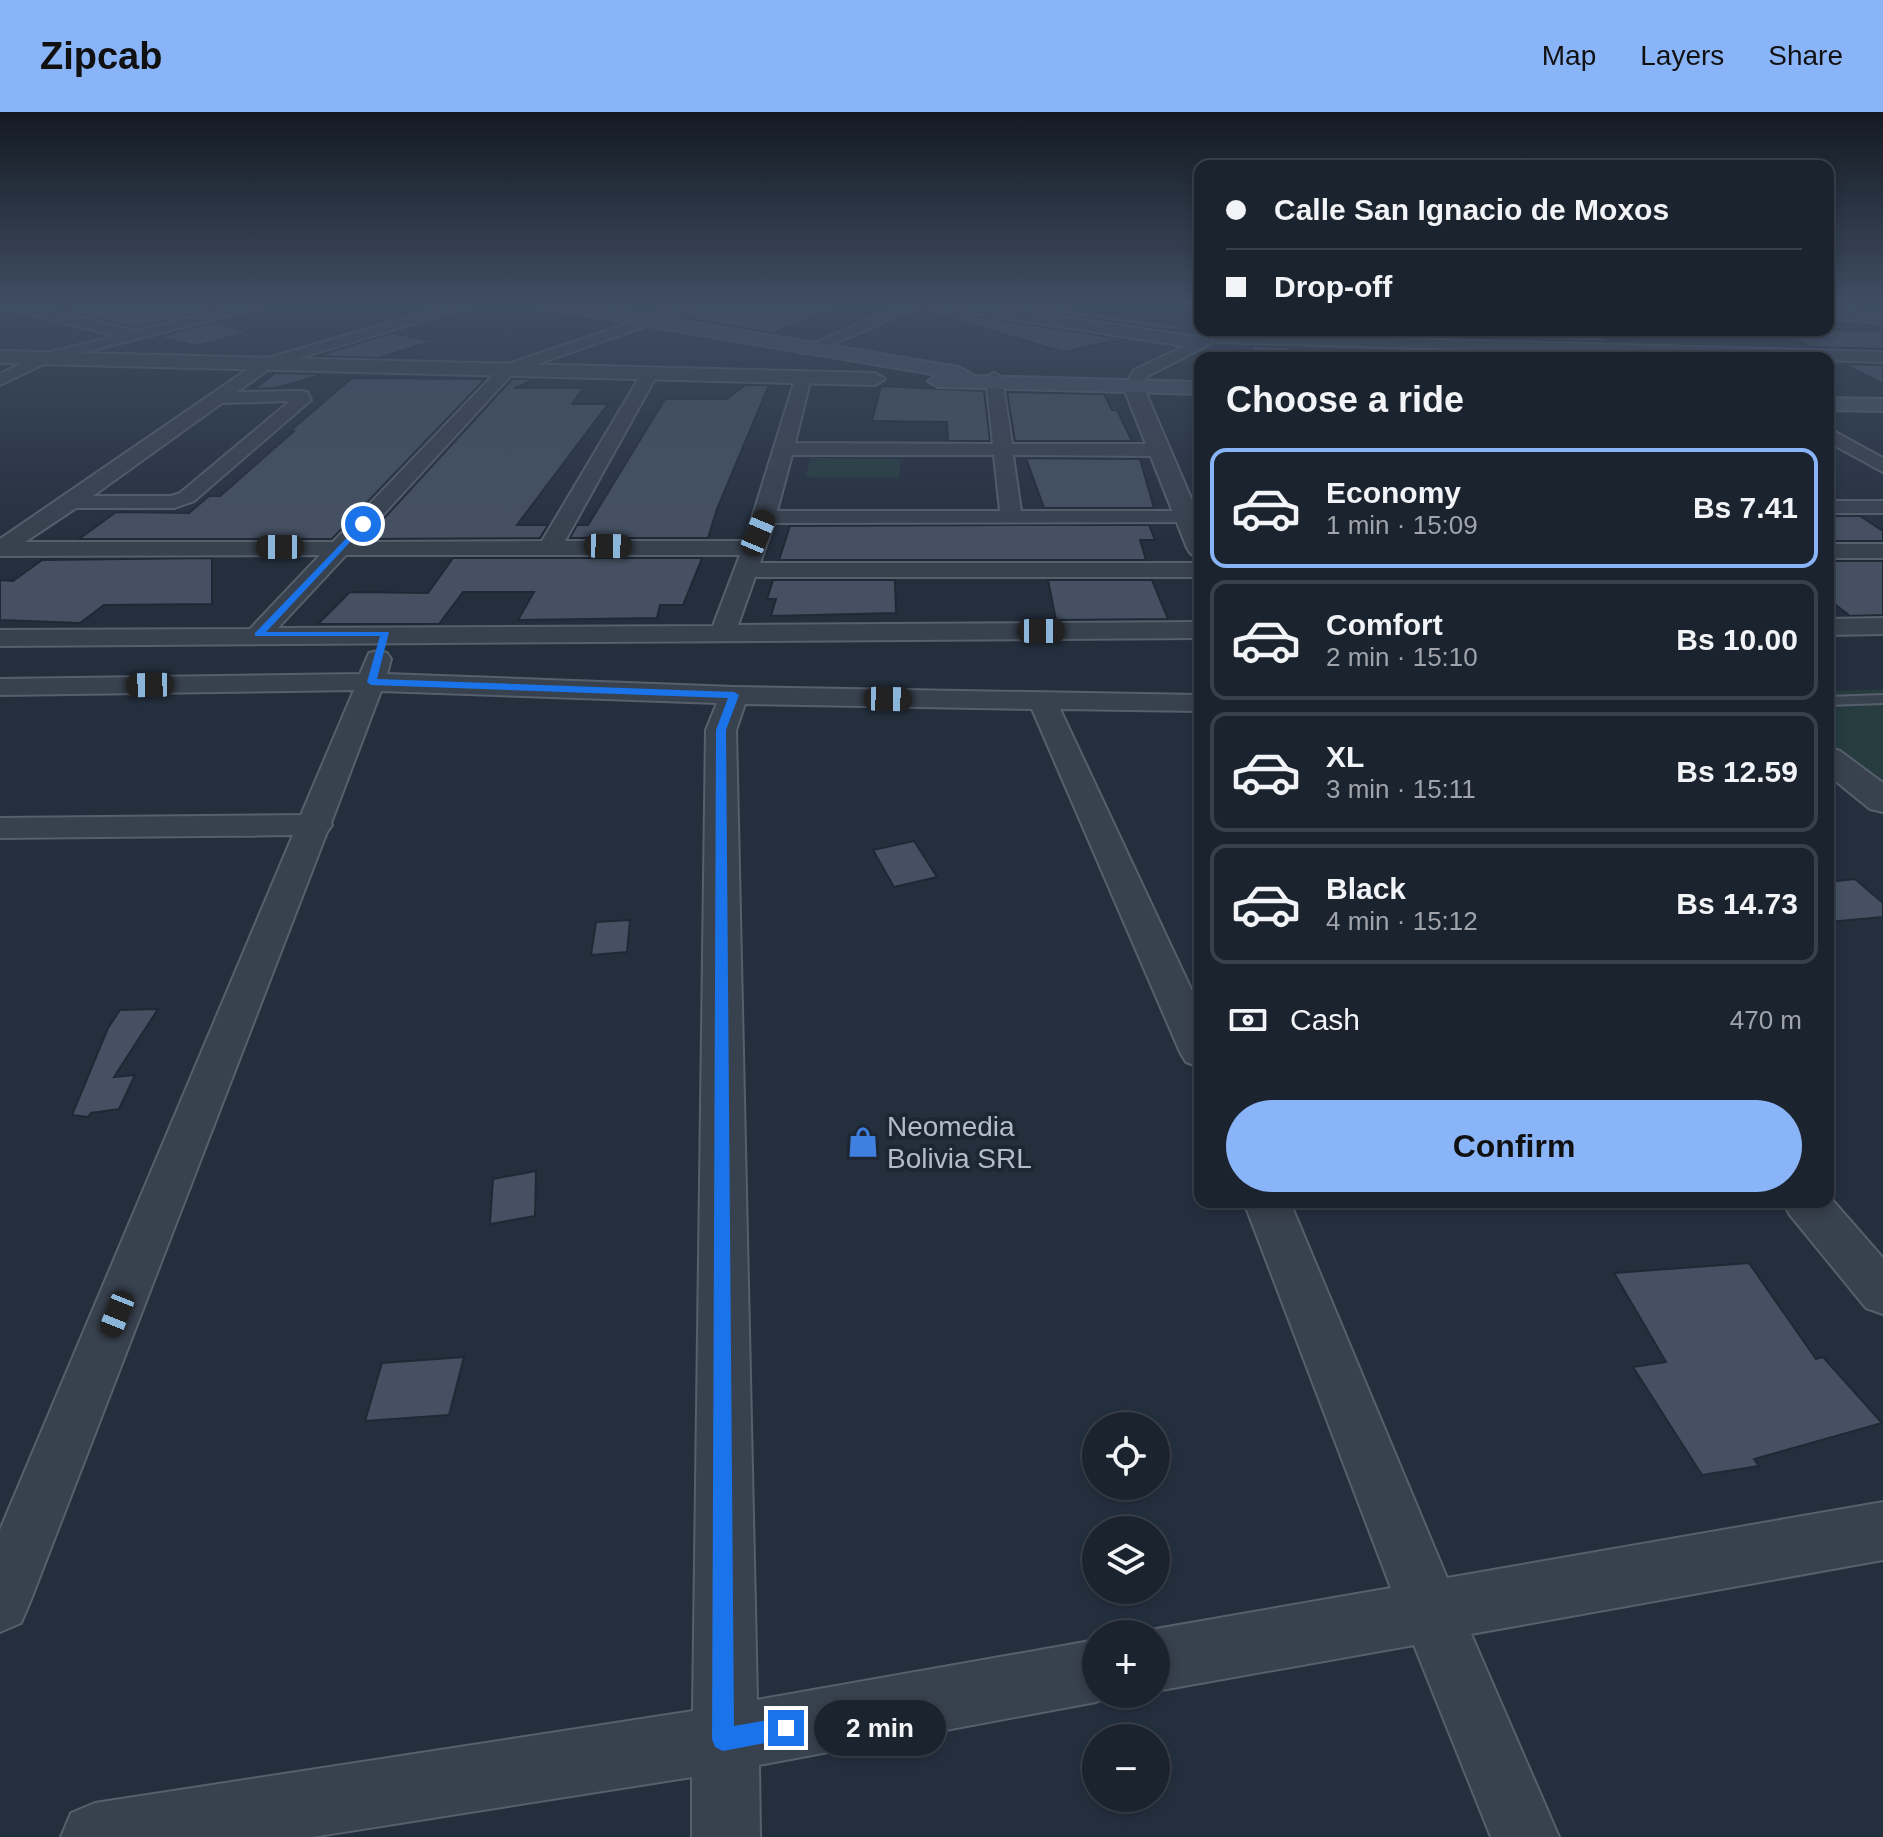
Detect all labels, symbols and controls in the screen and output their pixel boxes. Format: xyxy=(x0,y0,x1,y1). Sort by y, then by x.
text: Zipcab xyxy=(40,35,162,77)
text: Map xyxy=(1542,40,1596,71)
text: Layers xyxy=(1640,40,1724,71)
text: Share xyxy=(1768,40,1843,71)
text: Calle San Ignacio de Moxos xyxy=(1274,193,1669,226)
text: Drop-off xyxy=(1274,270,1392,303)
text: Choose a ride xyxy=(1226,379,1464,420)
icon: car xyxy=(1230,472,1302,544)
text: Economy xyxy=(1326,476,1461,509)
text: Bs 7.41 xyxy=(1693,491,1798,524)
route start xyxy=(345,506,381,542)
car xyxy=(738,506,778,560)
text: 1 min · 15:09 xyxy=(1326,510,1478,540)
car xyxy=(584,534,632,558)
car xyxy=(256,535,304,559)
icon: car xyxy=(1230,604,1302,676)
text: Comfort xyxy=(1326,608,1443,641)
car xyxy=(1017,619,1065,643)
text: Bs 10.00 xyxy=(1676,623,1798,656)
text: 2 min · 15:10 xyxy=(1326,642,1478,672)
car xyxy=(126,673,174,697)
car xyxy=(864,687,912,711)
icon: car xyxy=(1230,736,1302,808)
text: XL xyxy=(1326,740,1364,773)
text: Bs 12.59 xyxy=(1676,755,1798,788)
text: 3 min · 15:11 xyxy=(1326,774,1476,804)
icon: car xyxy=(1230,868,1302,940)
text: Black xyxy=(1326,872,1406,905)
text: Bs 14.73 xyxy=(1676,887,1798,920)
text: 4 min · 15:12 xyxy=(1326,906,1478,936)
icon: cash xyxy=(1226,998,1270,1042)
text: Cash xyxy=(1290,1003,1360,1036)
text: 470 m xyxy=(1730,1005,1802,1035)
button: Confirm xyxy=(1226,1100,1802,1192)
place label: Neomedia Bolivia SRL xyxy=(887,1111,1032,1174)
shop icon: Neomedia Bolivia SRL xyxy=(846,1125,880,1159)
car xyxy=(97,1287,137,1341)
map controls xyxy=(1082,1412,1170,1812)
button: locate xyxy=(1082,1412,1170,1500)
button: layers xyxy=(1082,1516,1170,1604)
button: + xyxy=(1082,1620,1170,1708)
callout: 2 min xyxy=(814,1700,946,1756)
route end xyxy=(768,1710,804,1746)
text: 2 min xyxy=(846,1713,914,1743)
button: − xyxy=(1082,1724,1170,1812)

